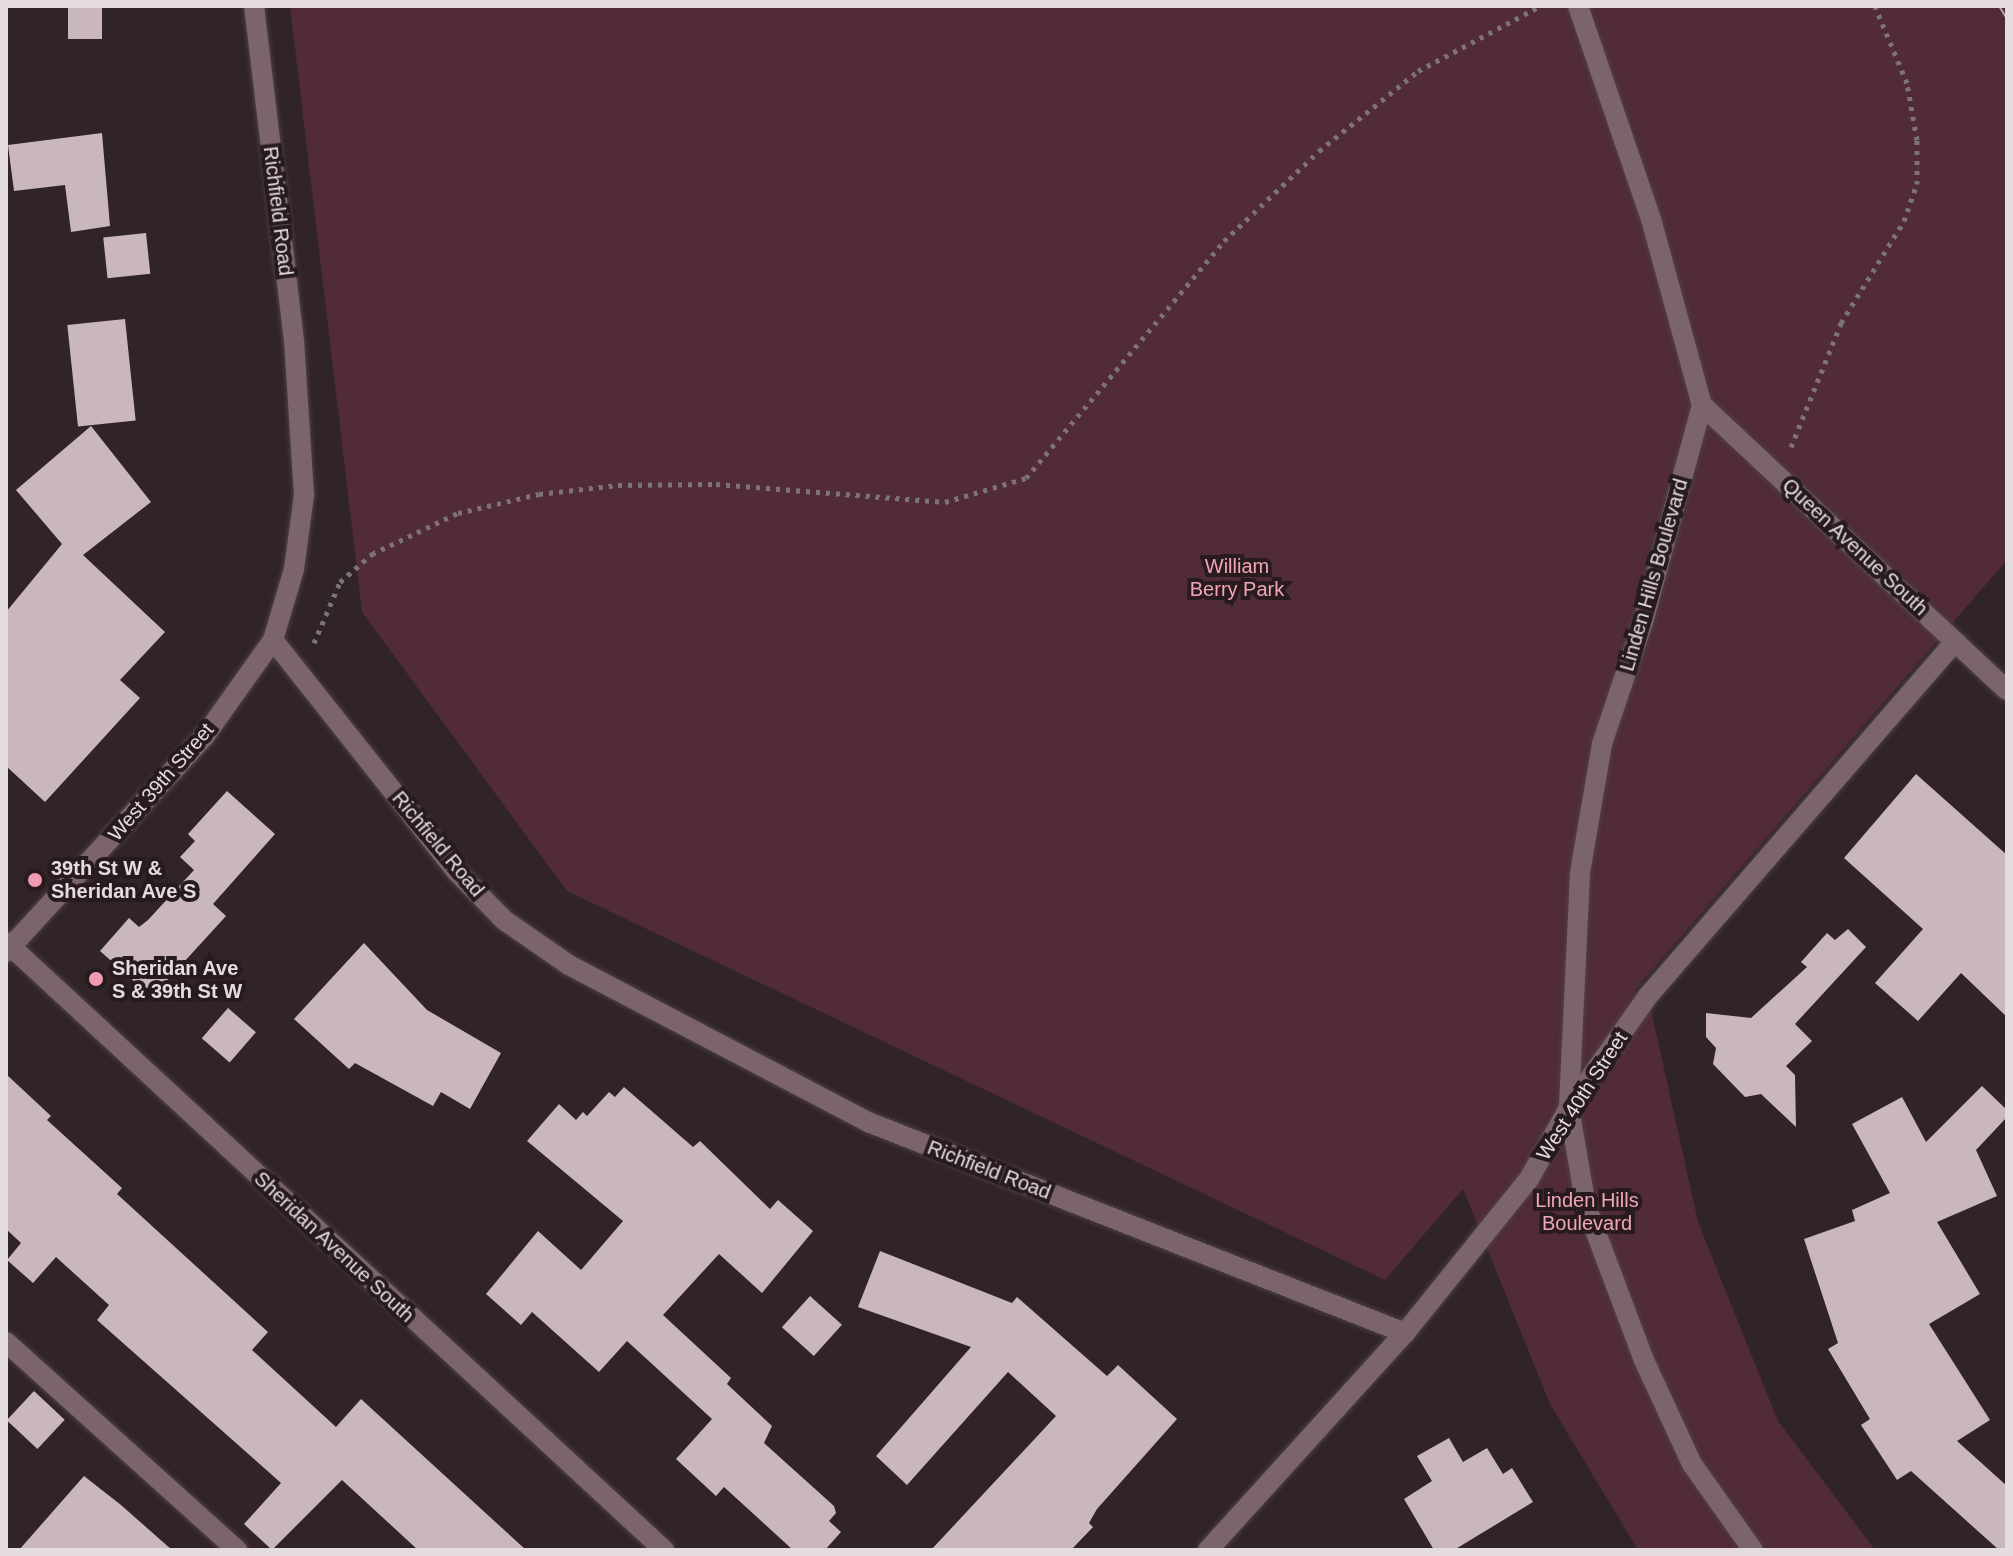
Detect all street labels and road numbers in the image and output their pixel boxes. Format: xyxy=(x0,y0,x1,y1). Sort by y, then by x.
street label: Richfield Road xyxy=(258,145,298,277)
street label: Queen Avenue South xyxy=(1777,473,1933,621)
street label: Linden Hills Boulevard xyxy=(1615,476,1693,674)
street label: West 39th Street xyxy=(103,718,219,846)
street label: Richfield Road xyxy=(387,786,489,902)
street label: West 40th Street xyxy=(1531,1027,1633,1165)
street label: Richfield Road xyxy=(924,1135,1054,1205)
street label: Sheridan Avenue South xyxy=(249,1166,419,1328)

